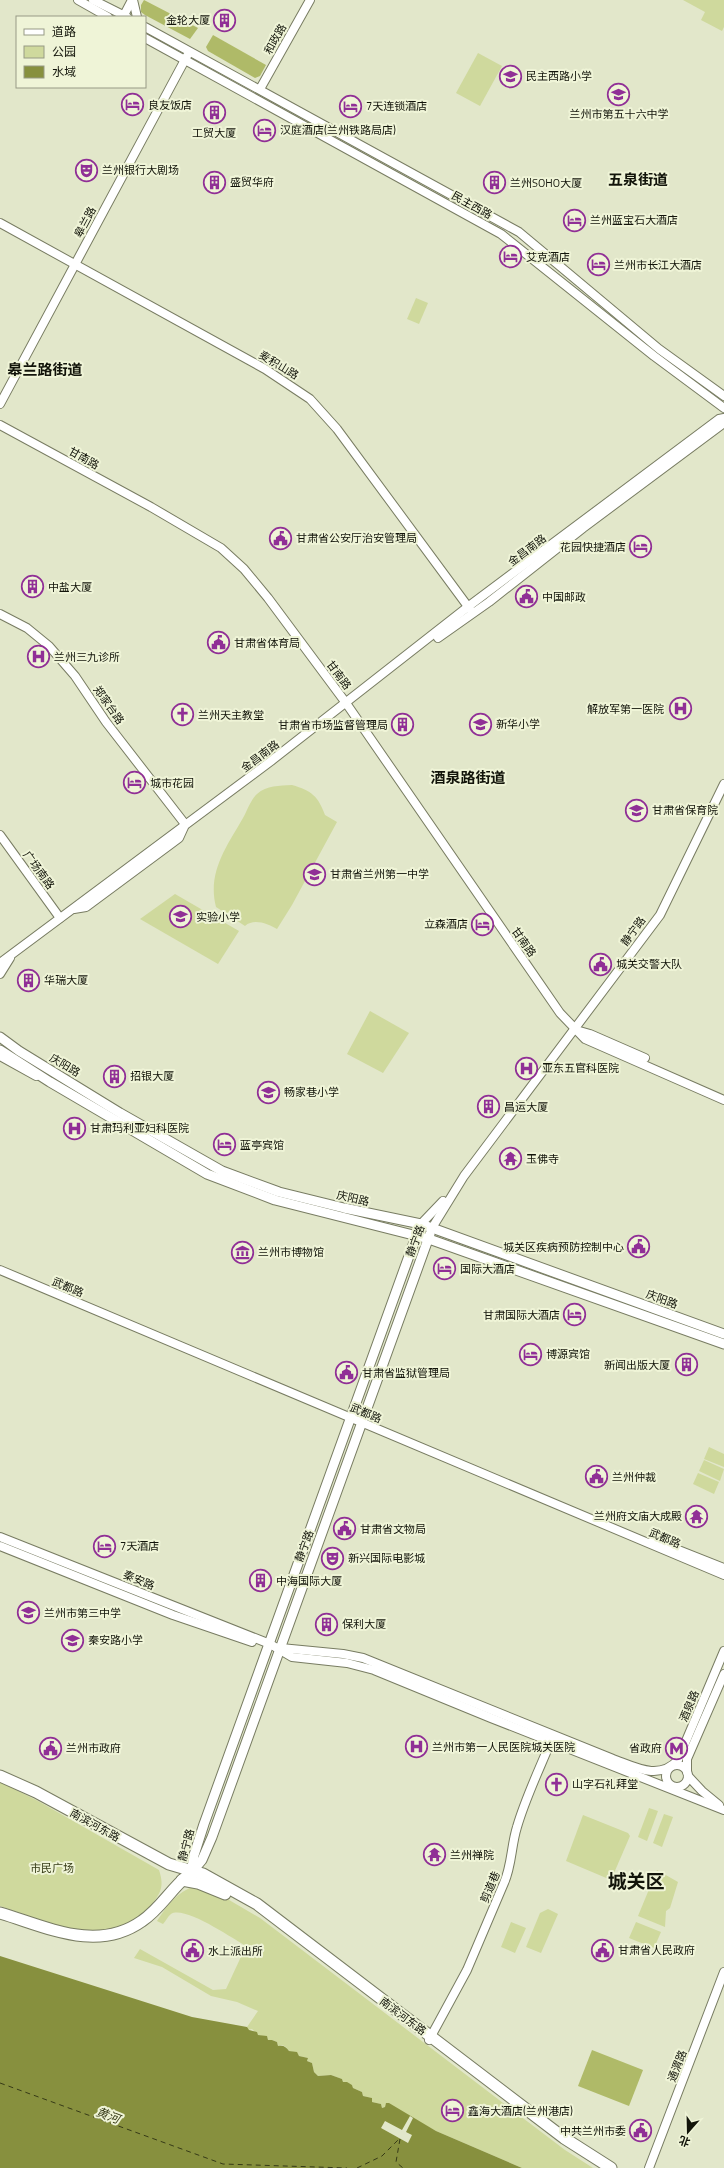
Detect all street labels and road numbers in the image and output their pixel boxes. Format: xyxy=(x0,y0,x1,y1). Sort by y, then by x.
street label: 和政路 xyxy=(260,21,290,57)
street label: 民主西路 xyxy=(449,187,495,223)
street label: 皋兰路 xyxy=(70,204,100,240)
street label: 麦积山路 xyxy=(256,347,302,383)
street label: 甘南路 xyxy=(66,443,102,473)
street label: 金昌南路 xyxy=(505,530,549,570)
street label: 甘南路 xyxy=(323,657,355,693)
street label: 郑家台路 xyxy=(90,682,128,728)
street label: 金昌南路 xyxy=(238,736,282,776)
street label: 广场南路 xyxy=(20,847,58,893)
street label: 静宁路 xyxy=(617,913,649,949)
street label: 甘南路 xyxy=(508,924,540,960)
street label: 庆阳路 xyxy=(47,1050,83,1080)
street label: 庆阳路 xyxy=(335,1186,371,1210)
street label: 静宁路 xyxy=(402,1223,428,1259)
street label: 武都路 xyxy=(50,1273,86,1301)
street label: 庆阳路 xyxy=(644,1286,680,1312)
street label: 武都路 xyxy=(348,1399,384,1427)
street label: 武都路 xyxy=(647,1524,683,1552)
street label: 静宁路 xyxy=(291,1528,317,1564)
street label: 秦安路 xyxy=(121,1566,157,1594)
street label: 酒泉路 xyxy=(675,1688,703,1724)
street label: 南滨河东路 xyxy=(67,1805,123,1845)
street label: 静宁路 xyxy=(174,1827,198,1863)
street label: 剪道巷 xyxy=(476,1869,504,1905)
street label: 南滨河东路 xyxy=(376,1993,430,2039)
street label: 通渭路 xyxy=(664,2048,690,2084)

